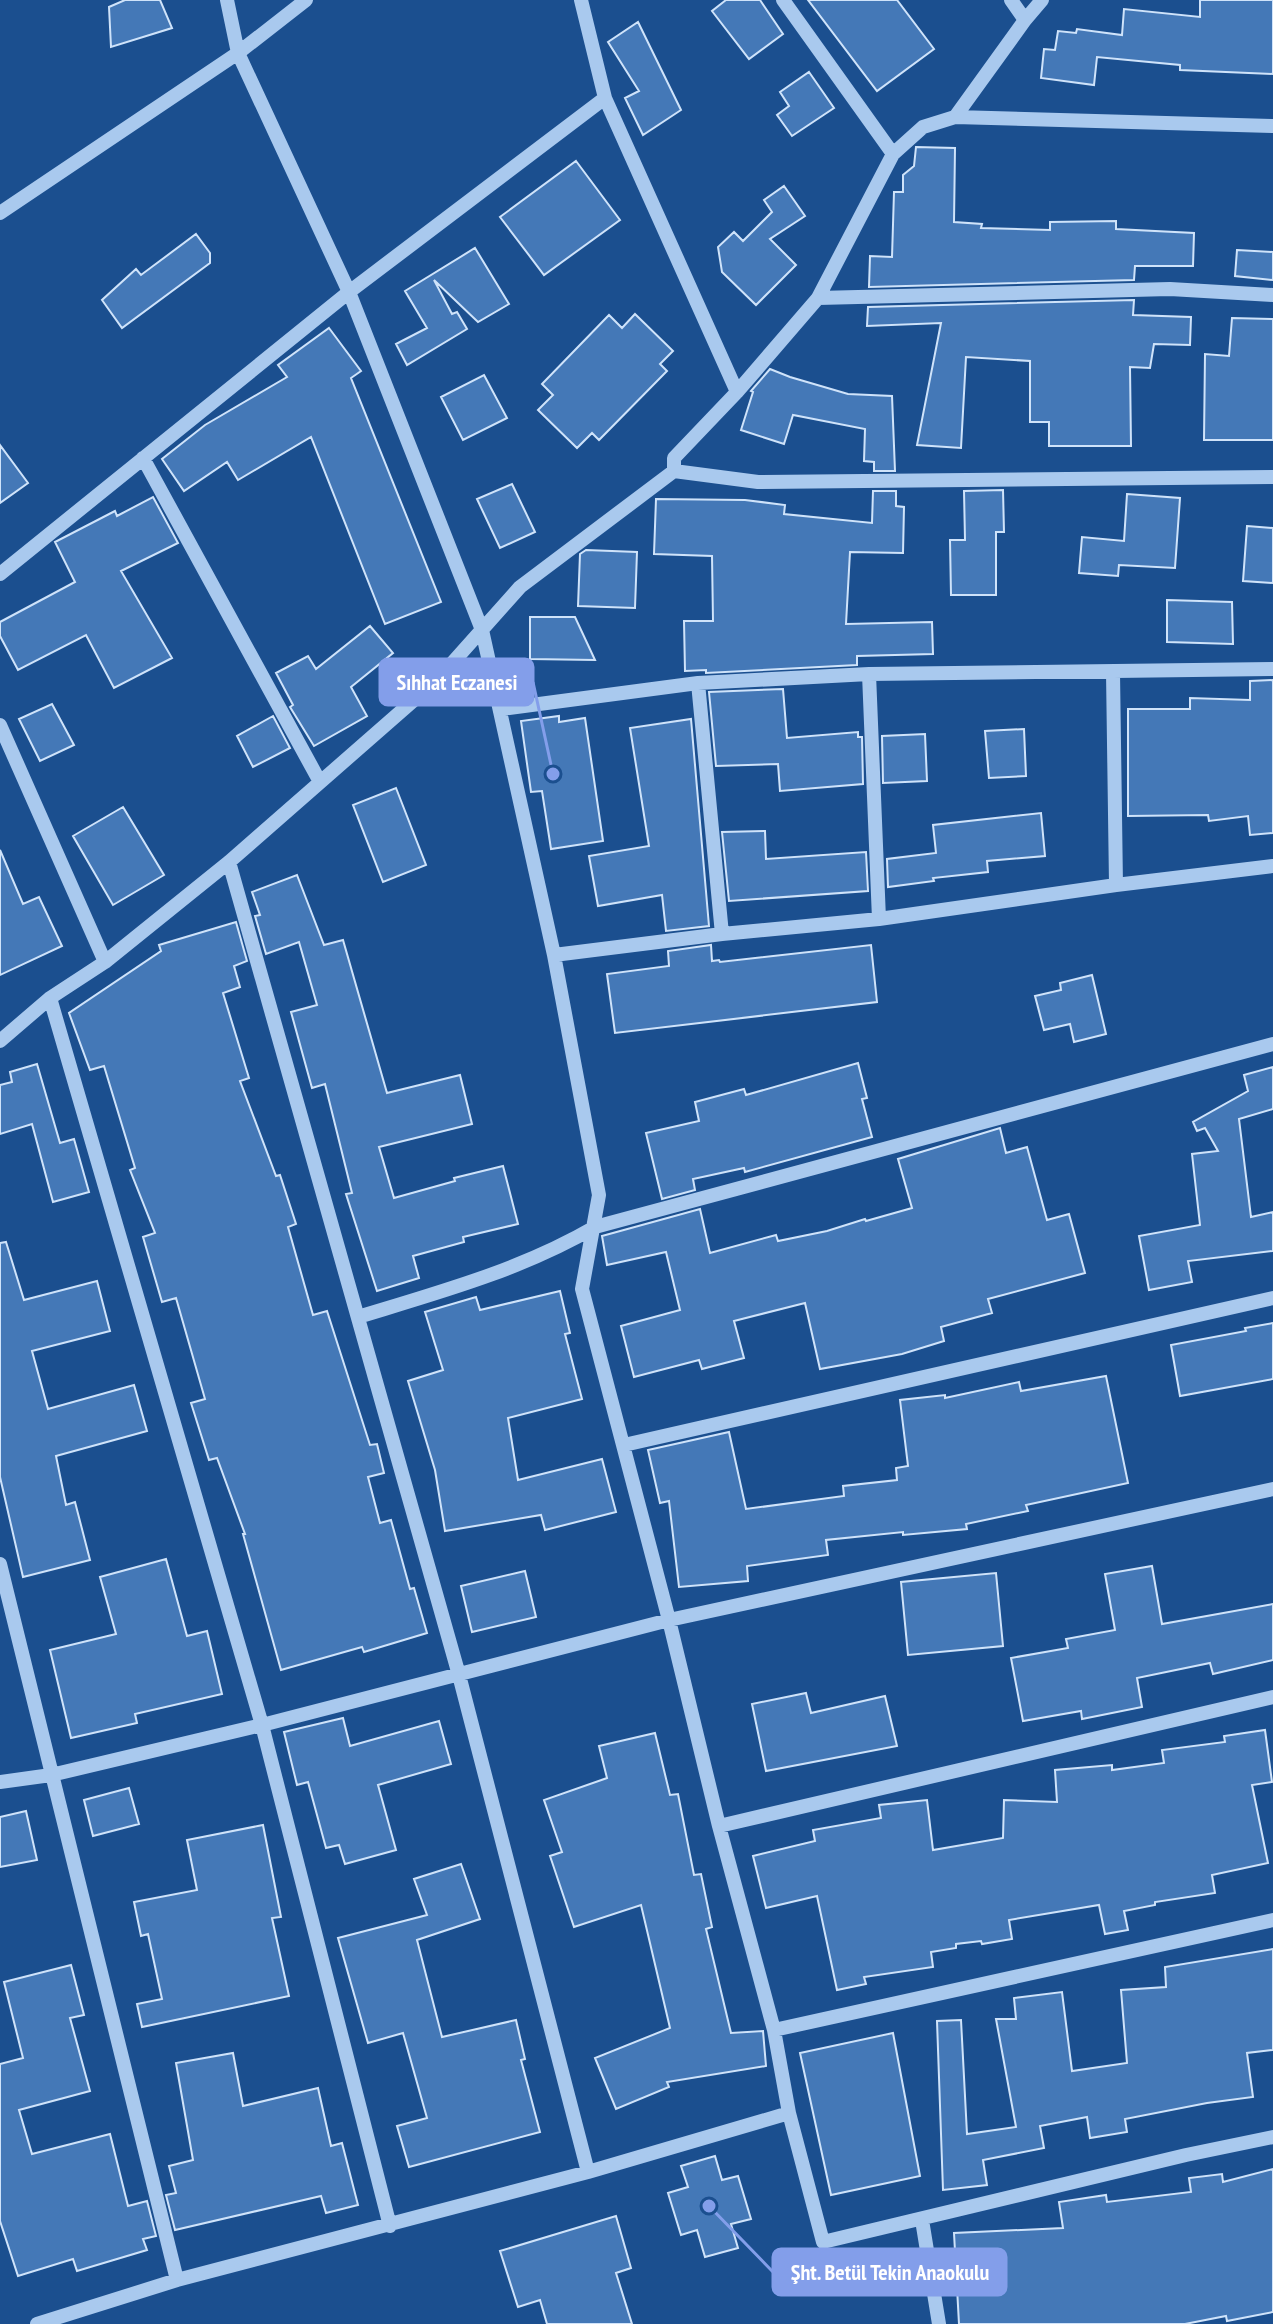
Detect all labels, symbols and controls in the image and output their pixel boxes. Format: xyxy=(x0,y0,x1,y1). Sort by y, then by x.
callout: Sıhhat Eczanesi xyxy=(380,659,533,705)
text: Sıhhat Eczanesi xyxy=(397,668,517,696)
callout: Şht. Betül Tekin Anaokulu xyxy=(773,2249,1006,2295)
text: Şht. Betül Tekin Anaokulu xyxy=(791,2258,989,2286)

